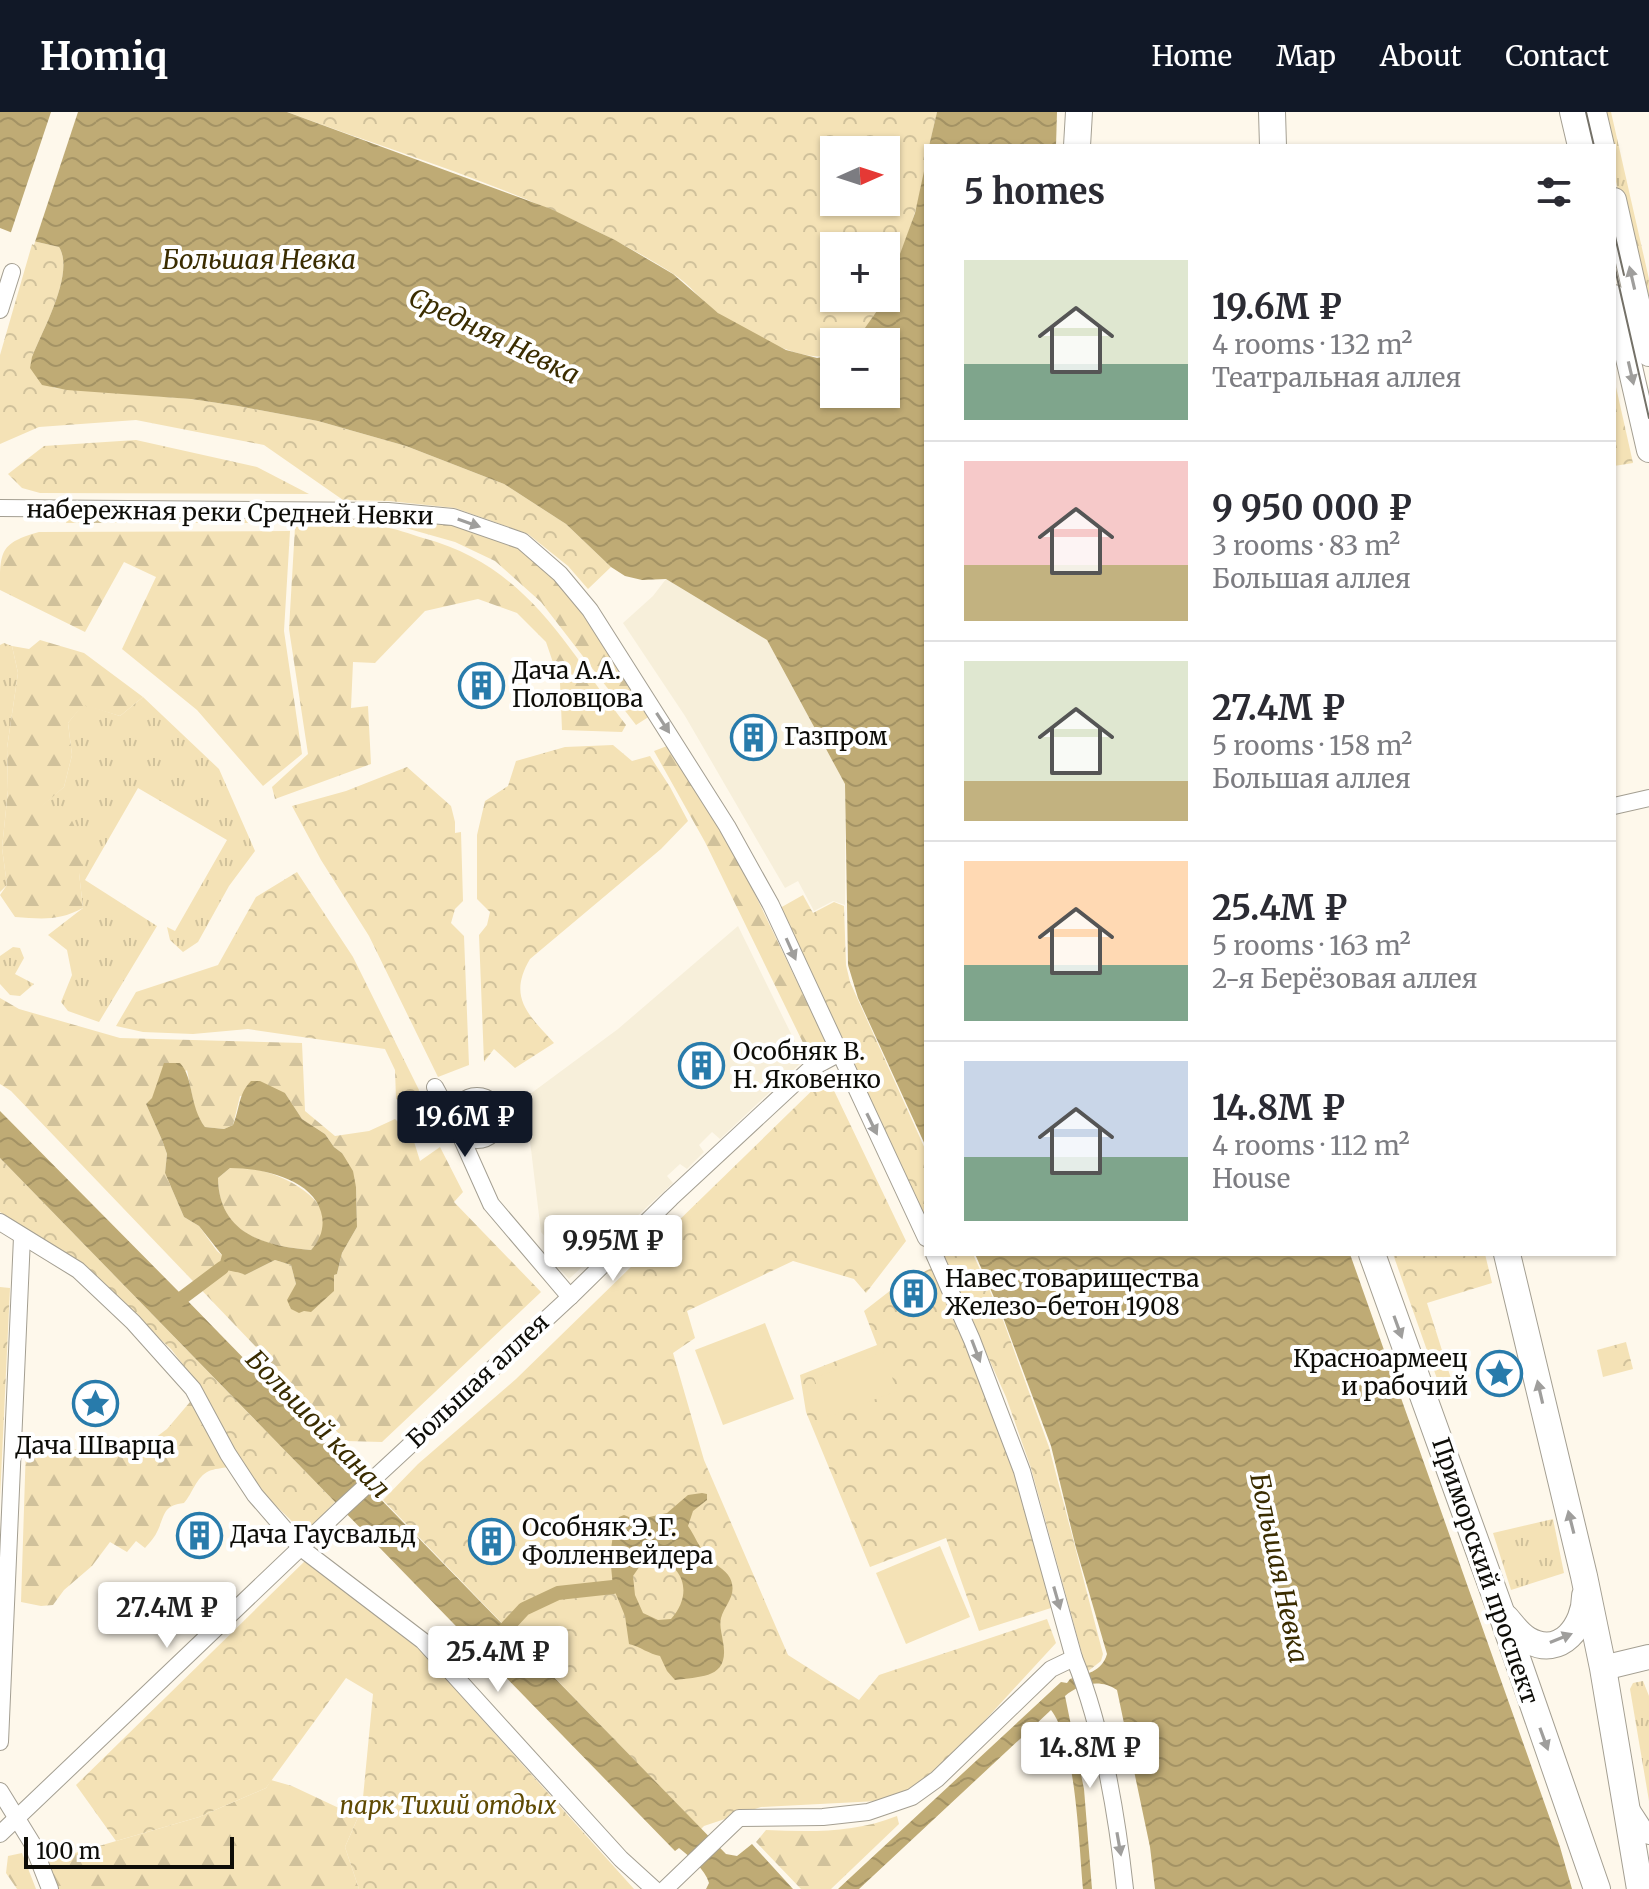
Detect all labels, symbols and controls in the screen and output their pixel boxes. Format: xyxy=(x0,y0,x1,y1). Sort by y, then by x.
text: Homiq xyxy=(40,33,167,80)
text: Home xyxy=(1151,38,1232,74)
text: Map xyxy=(1276,38,1336,74)
text: About xyxy=(1380,38,1461,74)
text: Contact xyxy=(1505,38,1609,74)
north arrow xyxy=(820,136,900,216)
map controls xyxy=(820,136,900,408)
icon: filters xyxy=(1532,170,1576,214)
text: 5 homes xyxy=(964,171,1105,213)
button: + xyxy=(820,232,900,312)
water label: Большая Невка xyxy=(162,243,356,276)
one-way arrow xyxy=(1625,265,1638,290)
water label: Средняя Невка xyxy=(404,280,585,391)
text: 19.6M ₽ xyxy=(1212,286,1342,328)
icon: home xyxy=(1028,292,1124,388)
button: − xyxy=(820,328,900,408)
text: 4 rooms · 132 m² xyxy=(1212,328,1412,361)
one-way arrow xyxy=(1626,360,1638,385)
text: Театральная аллея xyxy=(1212,361,1461,394)
text: 9 950 000 ₽ xyxy=(1212,487,1412,529)
street label: набережная реки Средней Невки xyxy=(26,493,434,532)
icon: home xyxy=(1028,493,1124,589)
one-way arrow xyxy=(457,517,481,529)
text: 3 rooms · 83 m² xyxy=(1212,529,1400,562)
text: Большая аллея xyxy=(1212,562,1411,595)
place label: Дача А.А. Половцова xyxy=(512,655,644,714)
building icon: Дача А.А. Половцова xyxy=(457,661,505,709)
text: 27.4M ₽ xyxy=(1212,687,1345,729)
icon: home xyxy=(1028,693,1124,789)
one-way arrow xyxy=(655,713,670,734)
building icon: Газпром xyxy=(729,713,777,761)
place label: Газпром xyxy=(784,721,888,752)
text: 5 rooms · 158 m² xyxy=(1212,729,1412,762)
text: Большая аллея xyxy=(1212,762,1411,795)
text: 25.4M ₽ xyxy=(1212,887,1348,929)
icon: home xyxy=(1028,893,1124,989)
text: 5 rooms · 163 m² xyxy=(1212,929,1411,962)
one-way arrow xyxy=(784,937,798,961)
text: 2-я Берёзовая аллея xyxy=(1212,962,1477,995)
place label: Особняк В. Н. Яковенко xyxy=(733,1036,881,1095)
building icon: Особняк В. Н. Яковенко xyxy=(678,1042,726,1090)
text: 14.8M ₽ xyxy=(1212,1087,1345,1129)
pin: 19.6M ₽ xyxy=(391,1091,539,1159)
icon: home xyxy=(1028,1093,1124,1189)
text: 19.6M ₽ xyxy=(415,1100,515,1133)
one-way arrow xyxy=(865,1113,879,1136)
text: 4 rooms · 112 m² xyxy=(1212,1129,1410,1162)
text: House xyxy=(1212,1162,1290,1195)
pin: 9.95M ₽ xyxy=(539,1215,687,1283)
text: 9.95M ₽ xyxy=(562,1224,664,1257)
place label: Навес товарищества Железо-бетон 1908 xyxy=(945,1263,1199,1322)
building icon: Навес товарищества Железо-бетон 1908 xyxy=(890,1269,938,1317)
street label: Большая аллея xyxy=(400,1307,555,1455)
one-way arrow xyxy=(1392,1316,1405,1340)
one-way arrow xyxy=(970,1339,983,1363)
water label: Большой канал xyxy=(239,1343,397,1505)
place label: Красноармеец и рабочий xyxy=(1293,1343,1468,1402)
place icon: Красноармеец и рабочий xyxy=(1475,1349,1523,1397)
place icon: Дача Шварца xyxy=(71,1380,119,1428)
one-way arrow xyxy=(1533,1380,1546,1405)
place label: Дача Шварца xyxy=(15,1430,175,1461)
street label: Приморский проспект xyxy=(1425,1433,1546,1708)
water label: Большая Невка xyxy=(1243,1470,1316,1666)
one-way arrow xyxy=(1564,1509,1577,1534)
building icon: Дача Гаусвальд xyxy=(175,1511,223,1559)
place label: Особняк Э. Г. Фолленвейдера xyxy=(522,1512,714,1571)
building icon: Особняк Э. Г. Фолленвейдера xyxy=(467,1518,515,1566)
place label: Дача Гаусвальд xyxy=(230,1519,416,1550)
pin: 27.4M ₽ xyxy=(93,1582,241,1650)
one-way arrow xyxy=(1051,1586,1064,1610)
text: 27.4M ₽ xyxy=(116,1591,218,1624)
pin: 25.4M ₽ xyxy=(424,1626,572,1694)
one-way arrow xyxy=(1549,1632,1573,1645)
text: 25.4M ₽ xyxy=(446,1635,550,1668)
pin: 14.8M ₽ xyxy=(1016,1722,1164,1790)
one-way arrow xyxy=(1538,1727,1551,1751)
text: 14.8M ₽ xyxy=(1039,1731,1141,1764)
park label: парк Тихий отдых xyxy=(340,1790,557,1821)
one-way arrow xyxy=(1114,1832,1126,1857)
scale bar xyxy=(24,1833,234,1869)
text: 100 m xyxy=(36,1837,101,1865)

